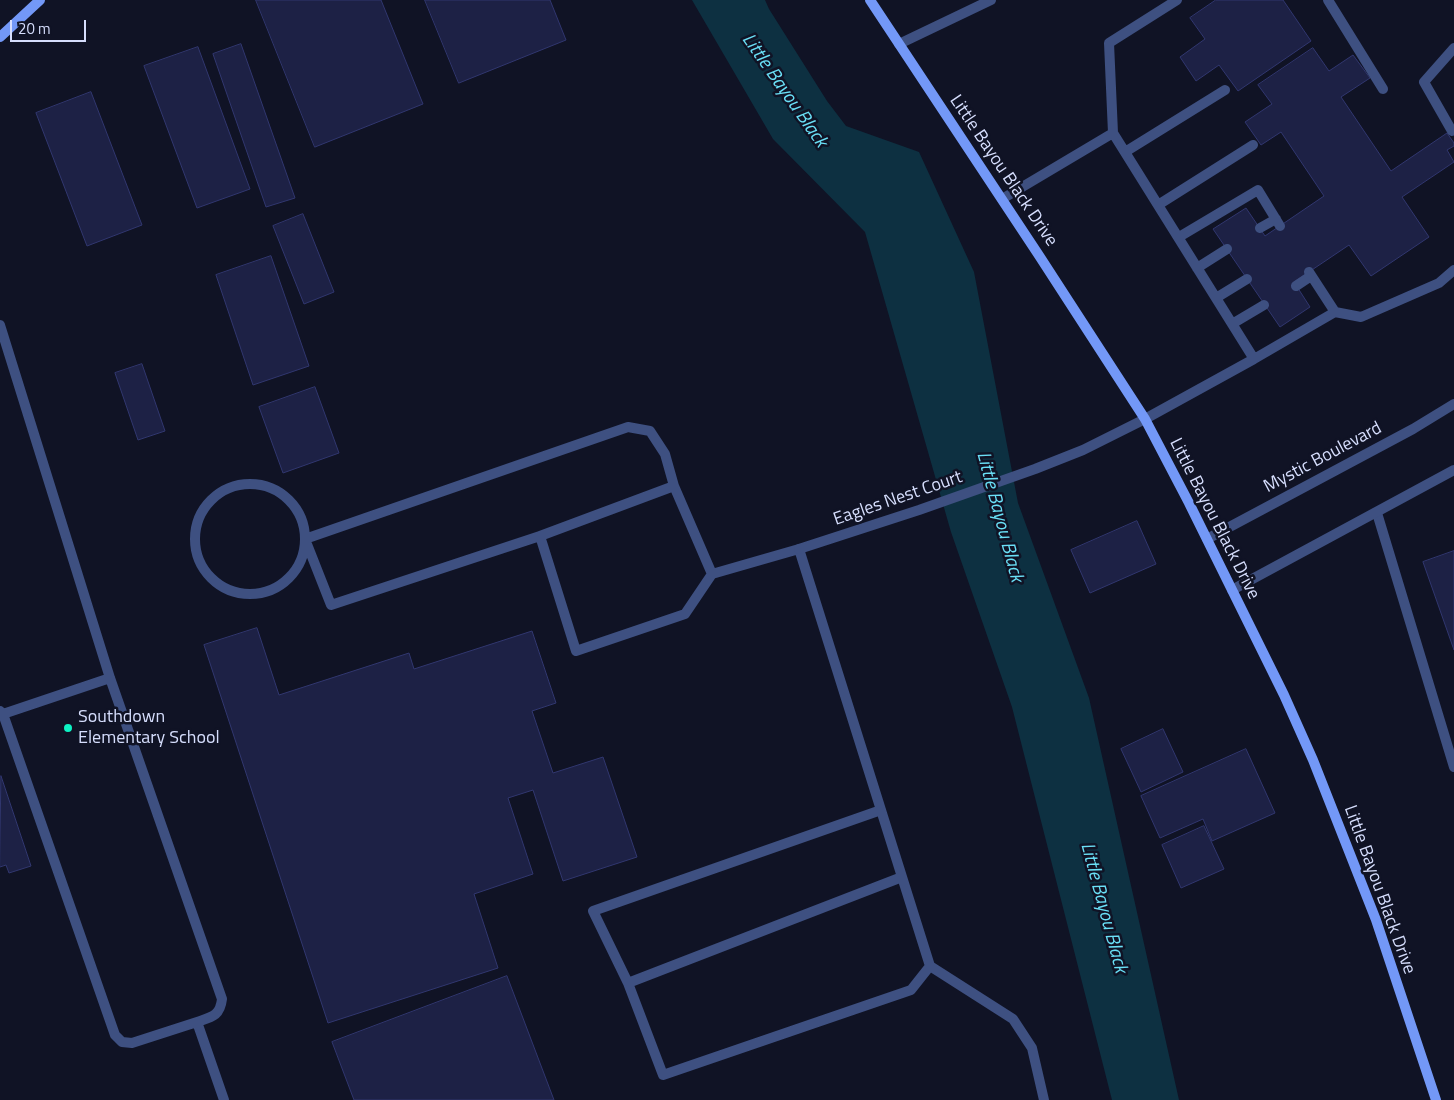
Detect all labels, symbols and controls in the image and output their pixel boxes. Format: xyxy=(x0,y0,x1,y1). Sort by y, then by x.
scale bar xyxy=(12,10,89,42)
text: 20 m xyxy=(18,17,51,40)
water label: Little Bayou Black xyxy=(736,30,832,152)
street label: Little Bayou Black Drive xyxy=(944,91,1062,251)
street label: Mystic Boulevard xyxy=(1260,418,1386,498)
street label: Little Bayou Black Drive xyxy=(1164,435,1264,603)
water label: Little Bayou Black xyxy=(971,449,1027,585)
street label: Eagles Nest Court xyxy=(831,467,965,531)
place label: Southdown Elementary School xyxy=(78,707,220,750)
marker: Southdown Elementary School xyxy=(62,722,74,734)
street label: Little Bayou Black Drive xyxy=(1338,803,1420,977)
water label: Little Bayou Black xyxy=(1075,840,1131,976)

